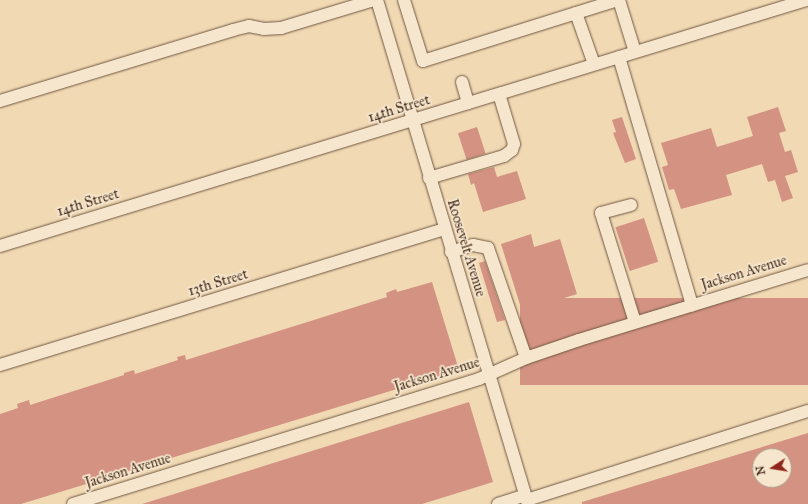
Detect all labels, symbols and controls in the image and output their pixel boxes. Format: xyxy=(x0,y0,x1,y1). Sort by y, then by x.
street label: 14th Street xyxy=(366,92,432,126)
street label: 14th Street xyxy=(55,186,121,220)
street label: Roosevelt Avenue xyxy=(443,197,489,299)
street label: Jackson Avenue xyxy=(699,252,789,294)
street label: 13th Street xyxy=(186,266,250,300)
street label: Jackson Avenue xyxy=(392,354,482,396)
north arrow xyxy=(752,448,792,488)
street label: Jackson Avenue xyxy=(83,450,173,492)
text: N xyxy=(753,464,768,476)

